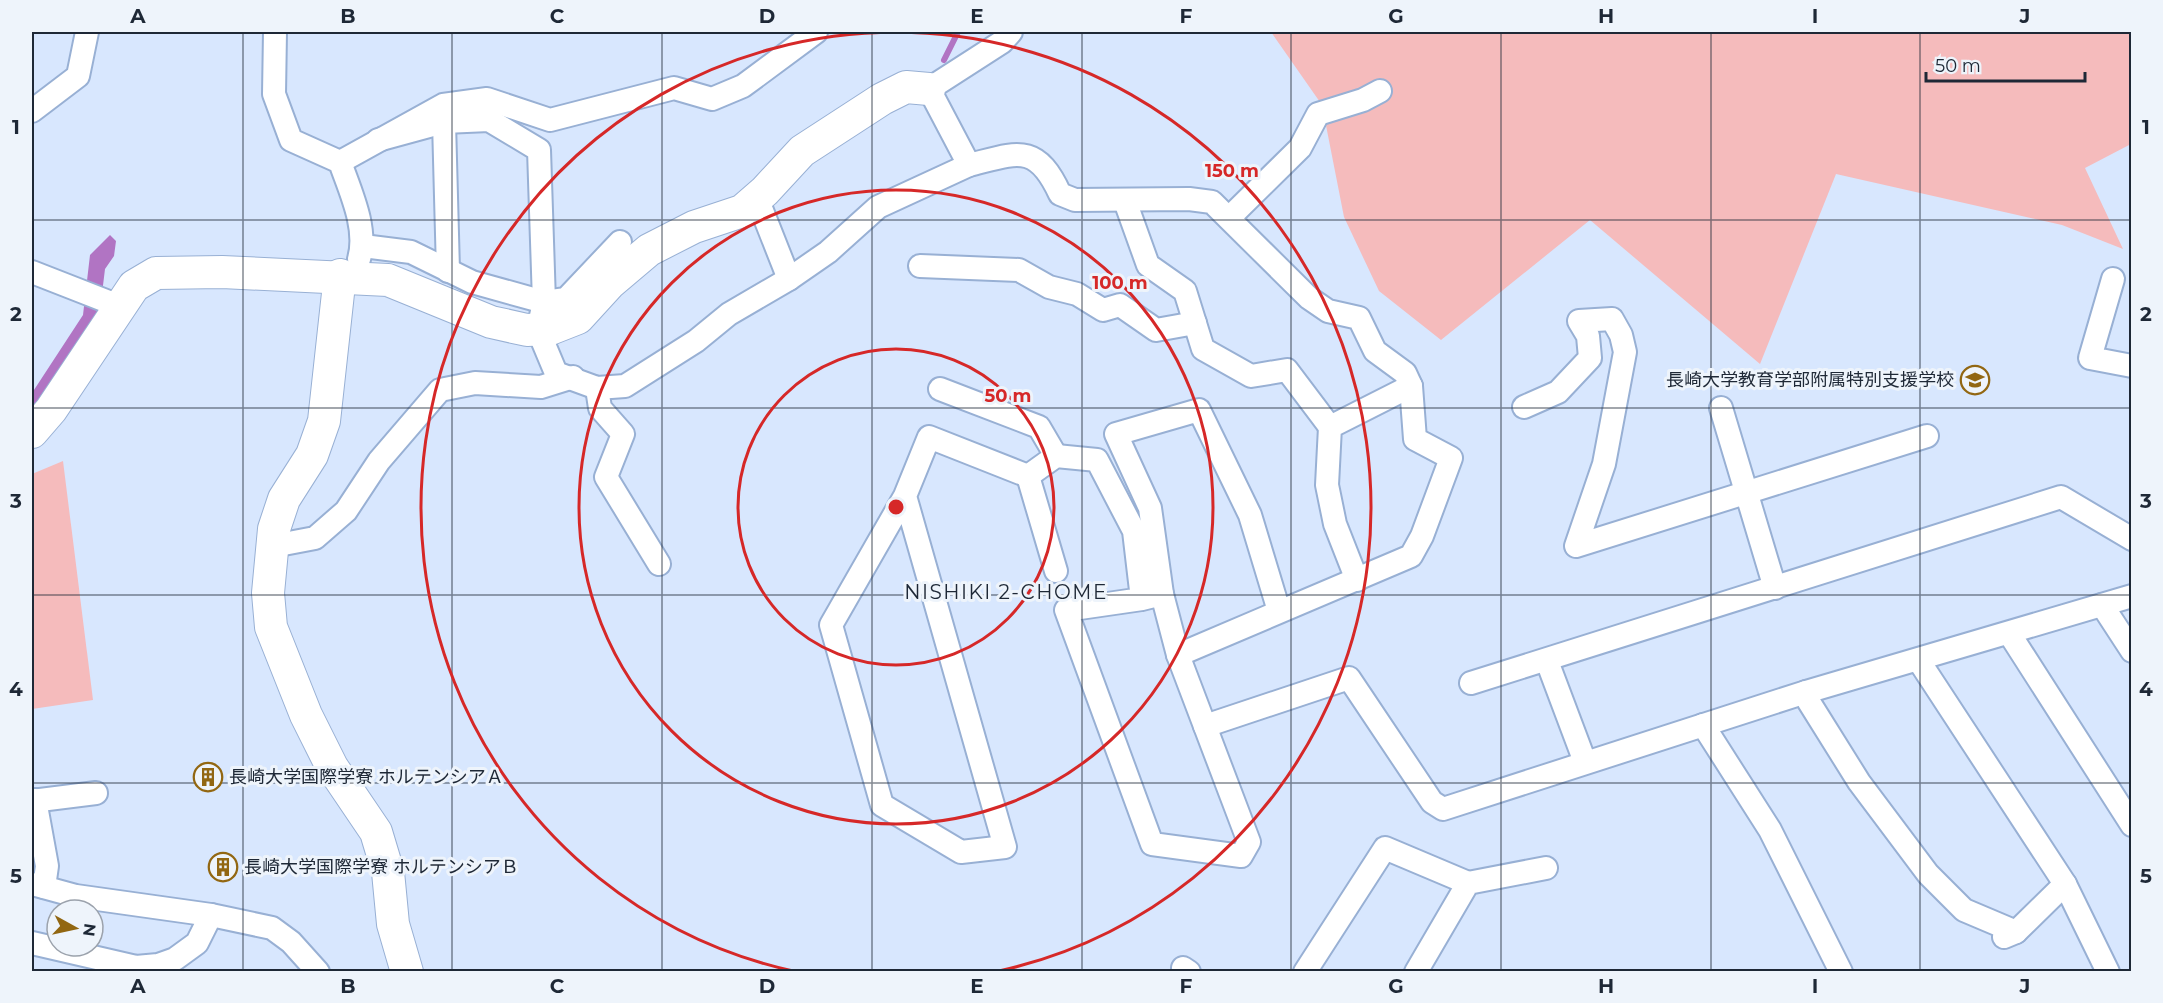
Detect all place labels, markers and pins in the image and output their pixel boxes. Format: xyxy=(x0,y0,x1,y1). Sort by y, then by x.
school or university icon: 長崎大学教育学部附属特別支援学校 xyxy=(1959,364,1991,396)
place label: 長崎大学教育学部附属特別支援学校 xyxy=(1666,369,1954,391)
centre of rings xyxy=(886,497,906,517)
building icon: 長崎大学国際学寮 ホルテンシアＡ xyxy=(192,761,224,793)
place label: 長崎大学国際学寮 ホルテンシアＡ xyxy=(229,766,504,788)
building icon: 長崎大学国際学寮 ホルテンシアＢ xyxy=(207,851,239,883)
place label: 長崎大学国際学寮 ホルテンシアＢ xyxy=(244,856,519,878)

